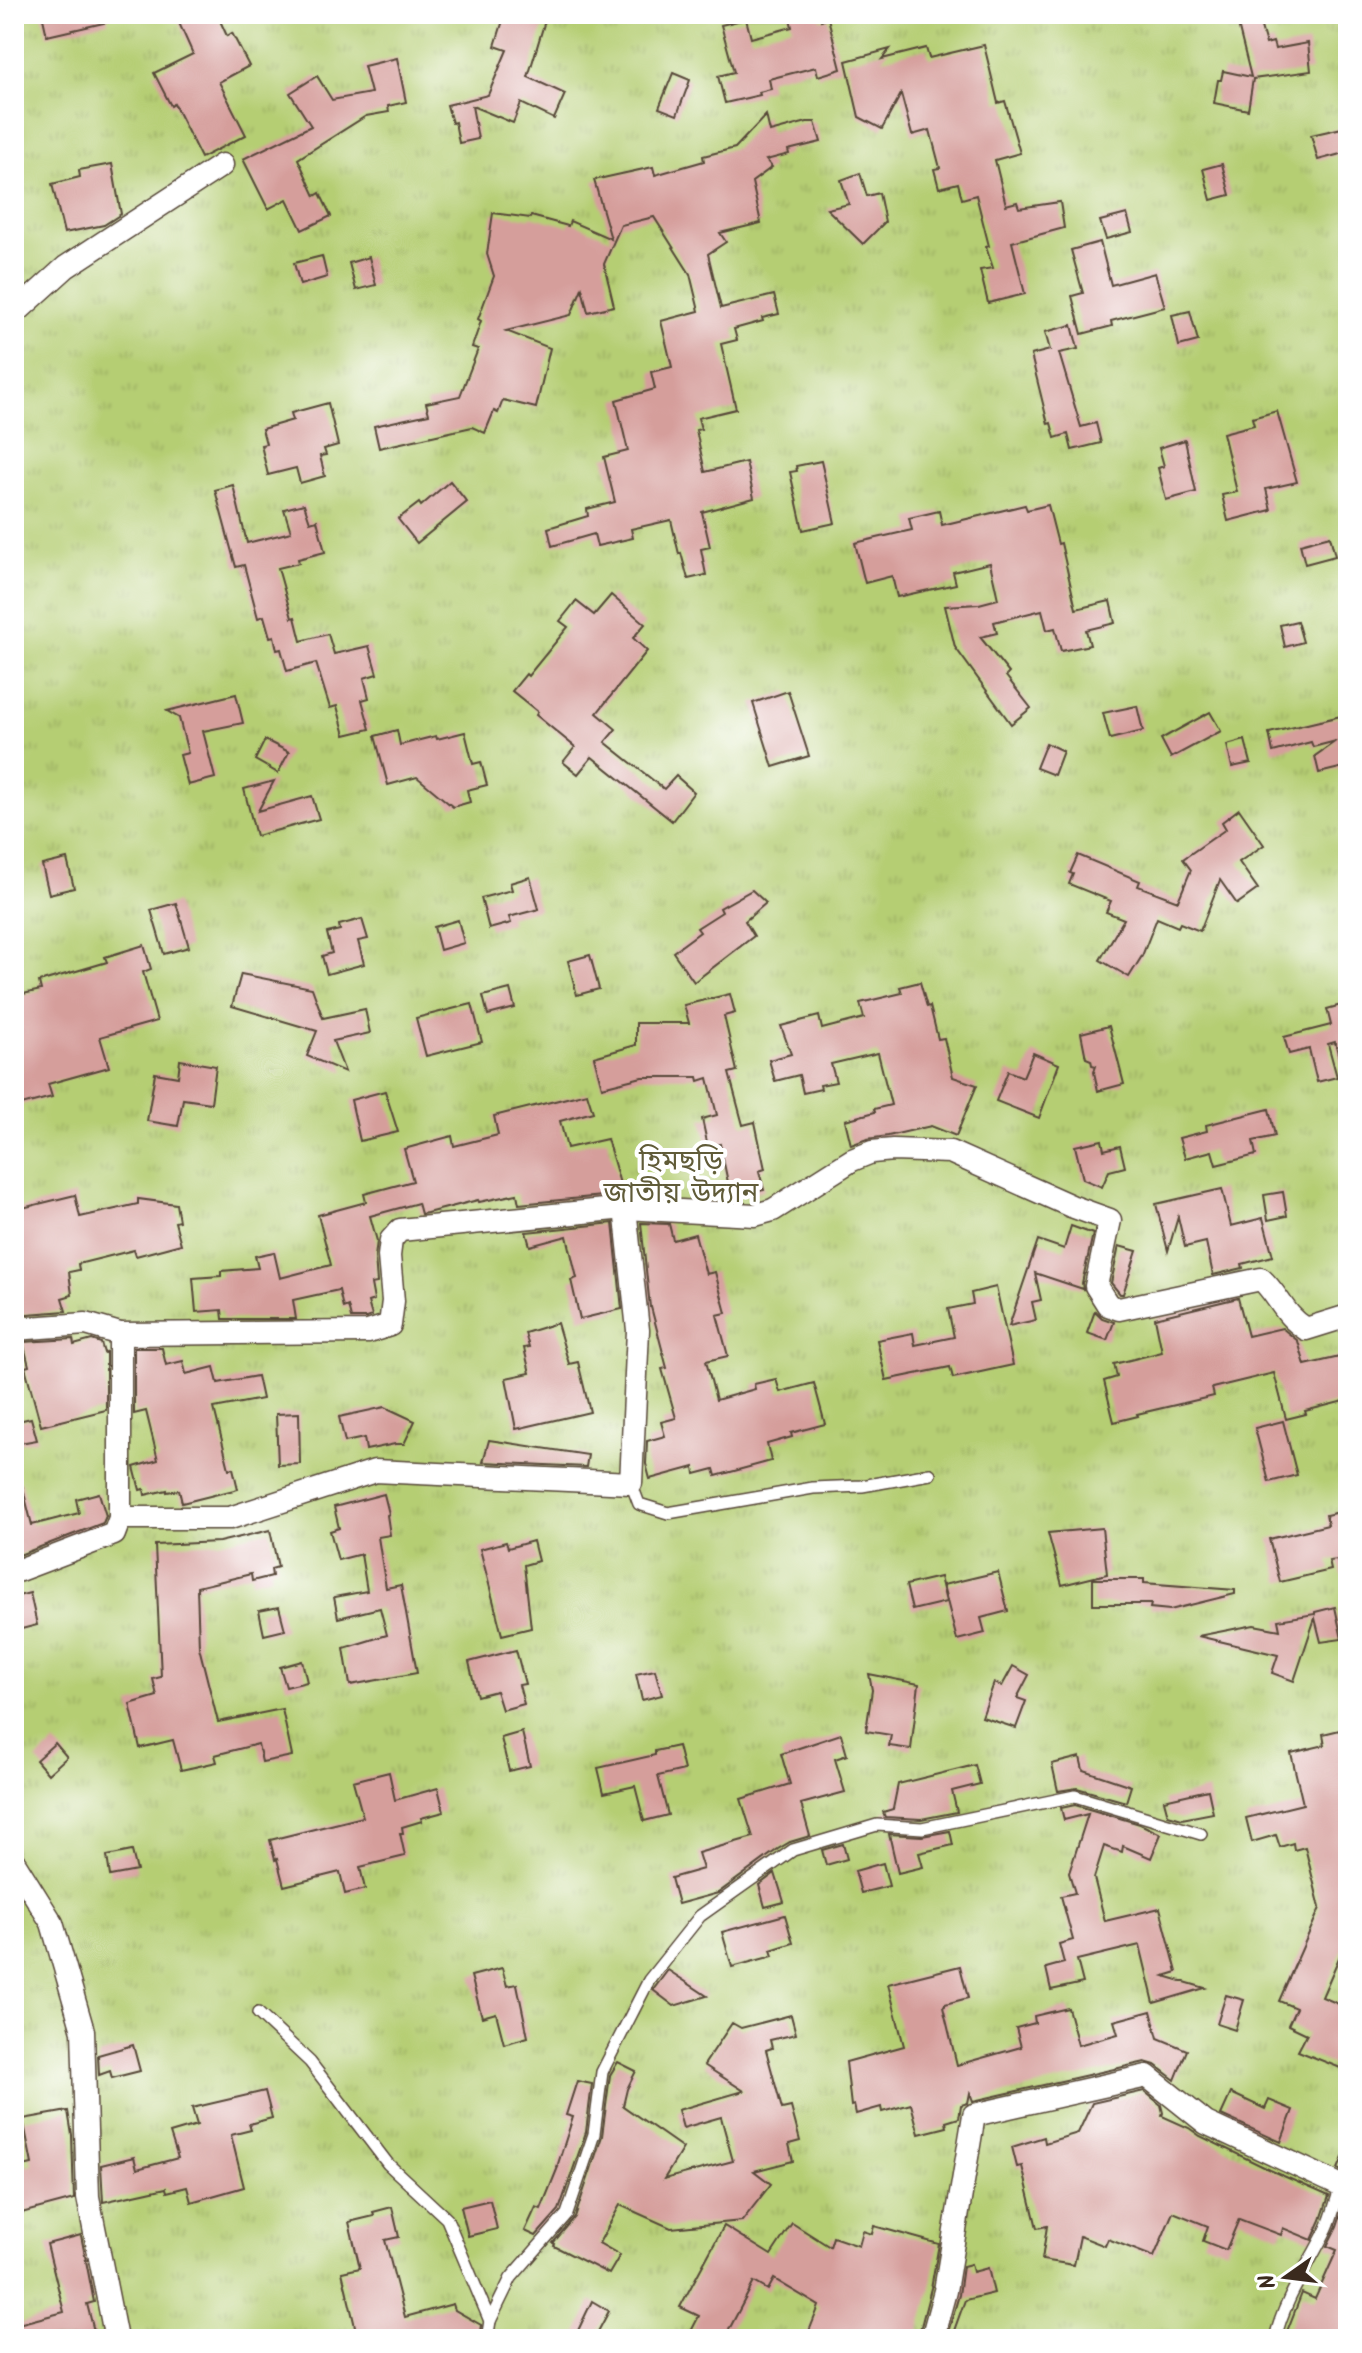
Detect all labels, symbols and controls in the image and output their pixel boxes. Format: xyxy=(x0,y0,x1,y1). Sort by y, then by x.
park label: হিমছড়ি জাতীয় উদ্যান xyxy=(603,1140,760,1217)
north arrow xyxy=(1246,2237,1326,2317)
text: N xyxy=(1250,2270,1288,2292)

